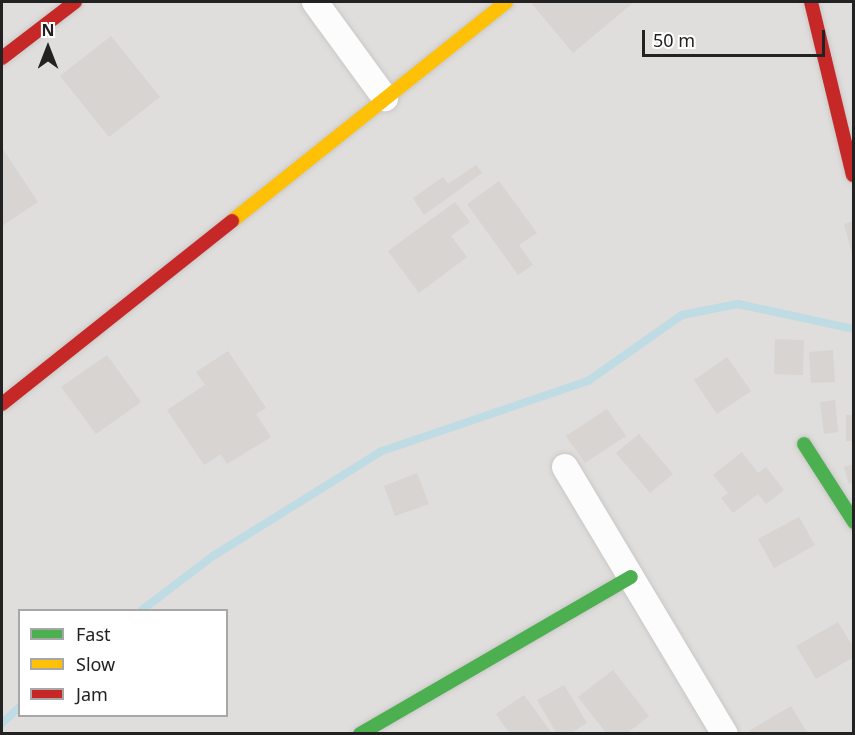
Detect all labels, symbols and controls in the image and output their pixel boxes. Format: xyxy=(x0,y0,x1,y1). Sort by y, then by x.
north arrow xyxy=(18,18,78,78)
scale bar xyxy=(645,18,828,56)
text: N xyxy=(41,19,55,41)
text: 50 m xyxy=(653,28,695,52)
legend xyxy=(18,609,228,717)
text: Fast xyxy=(76,622,111,646)
text: Slow xyxy=(76,652,115,676)
text: Jam xyxy=(76,682,108,706)

